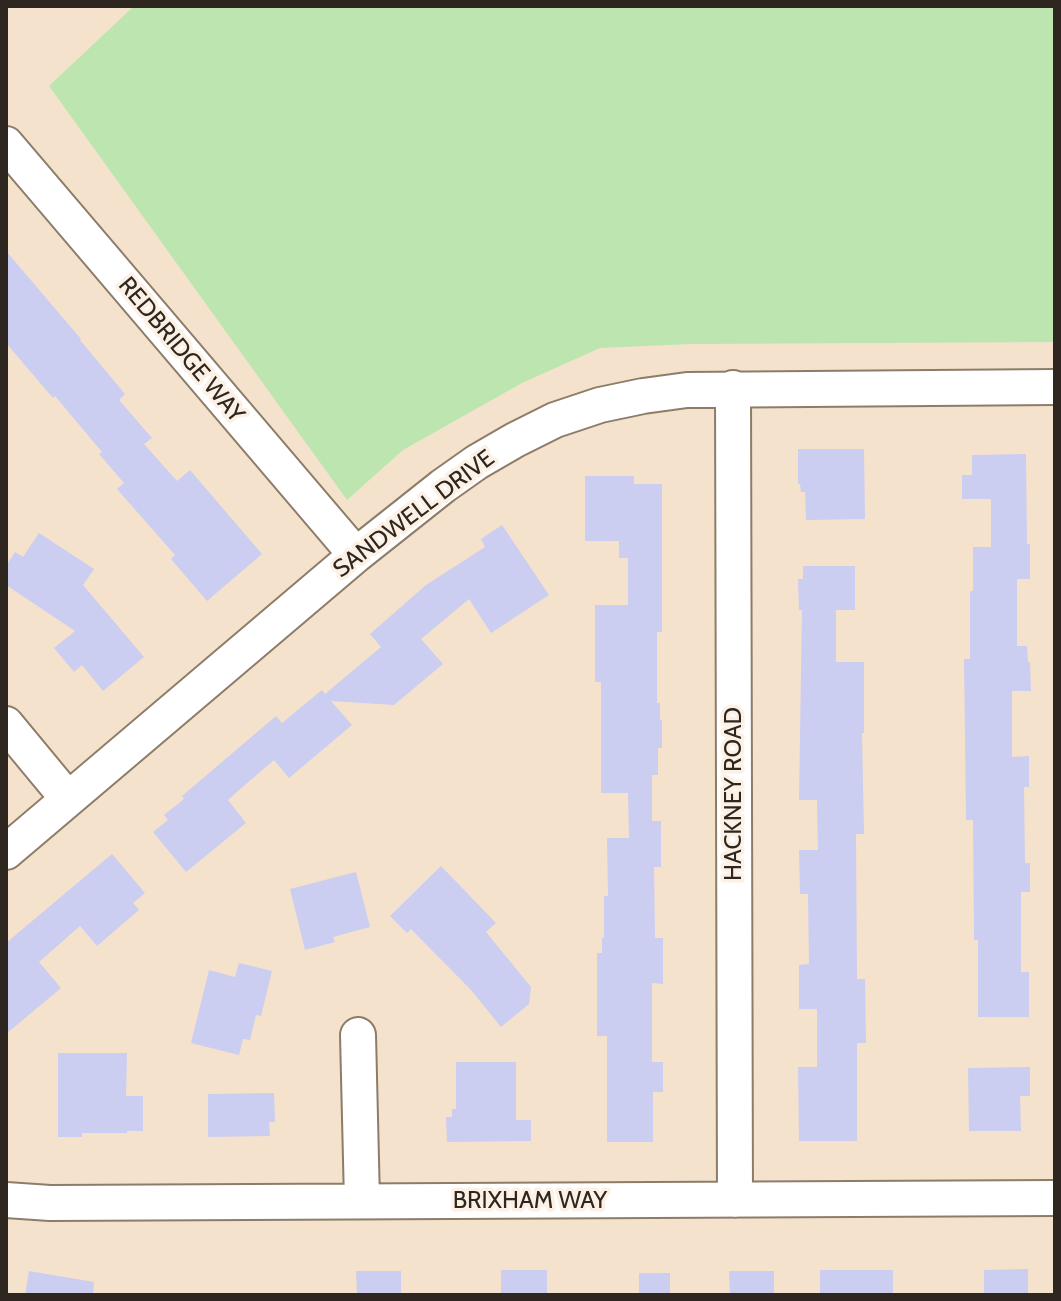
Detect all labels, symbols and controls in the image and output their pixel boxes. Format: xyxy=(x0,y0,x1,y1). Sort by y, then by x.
street label: REDBRIDGE WAY xyxy=(112,271,250,429)
street label: SANDWELL DRIVE xyxy=(328,444,500,584)
street label: HACKNEY ROAD xyxy=(720,707,748,881)
street label: BRIXHAM WAY xyxy=(453,1187,607,1215)

